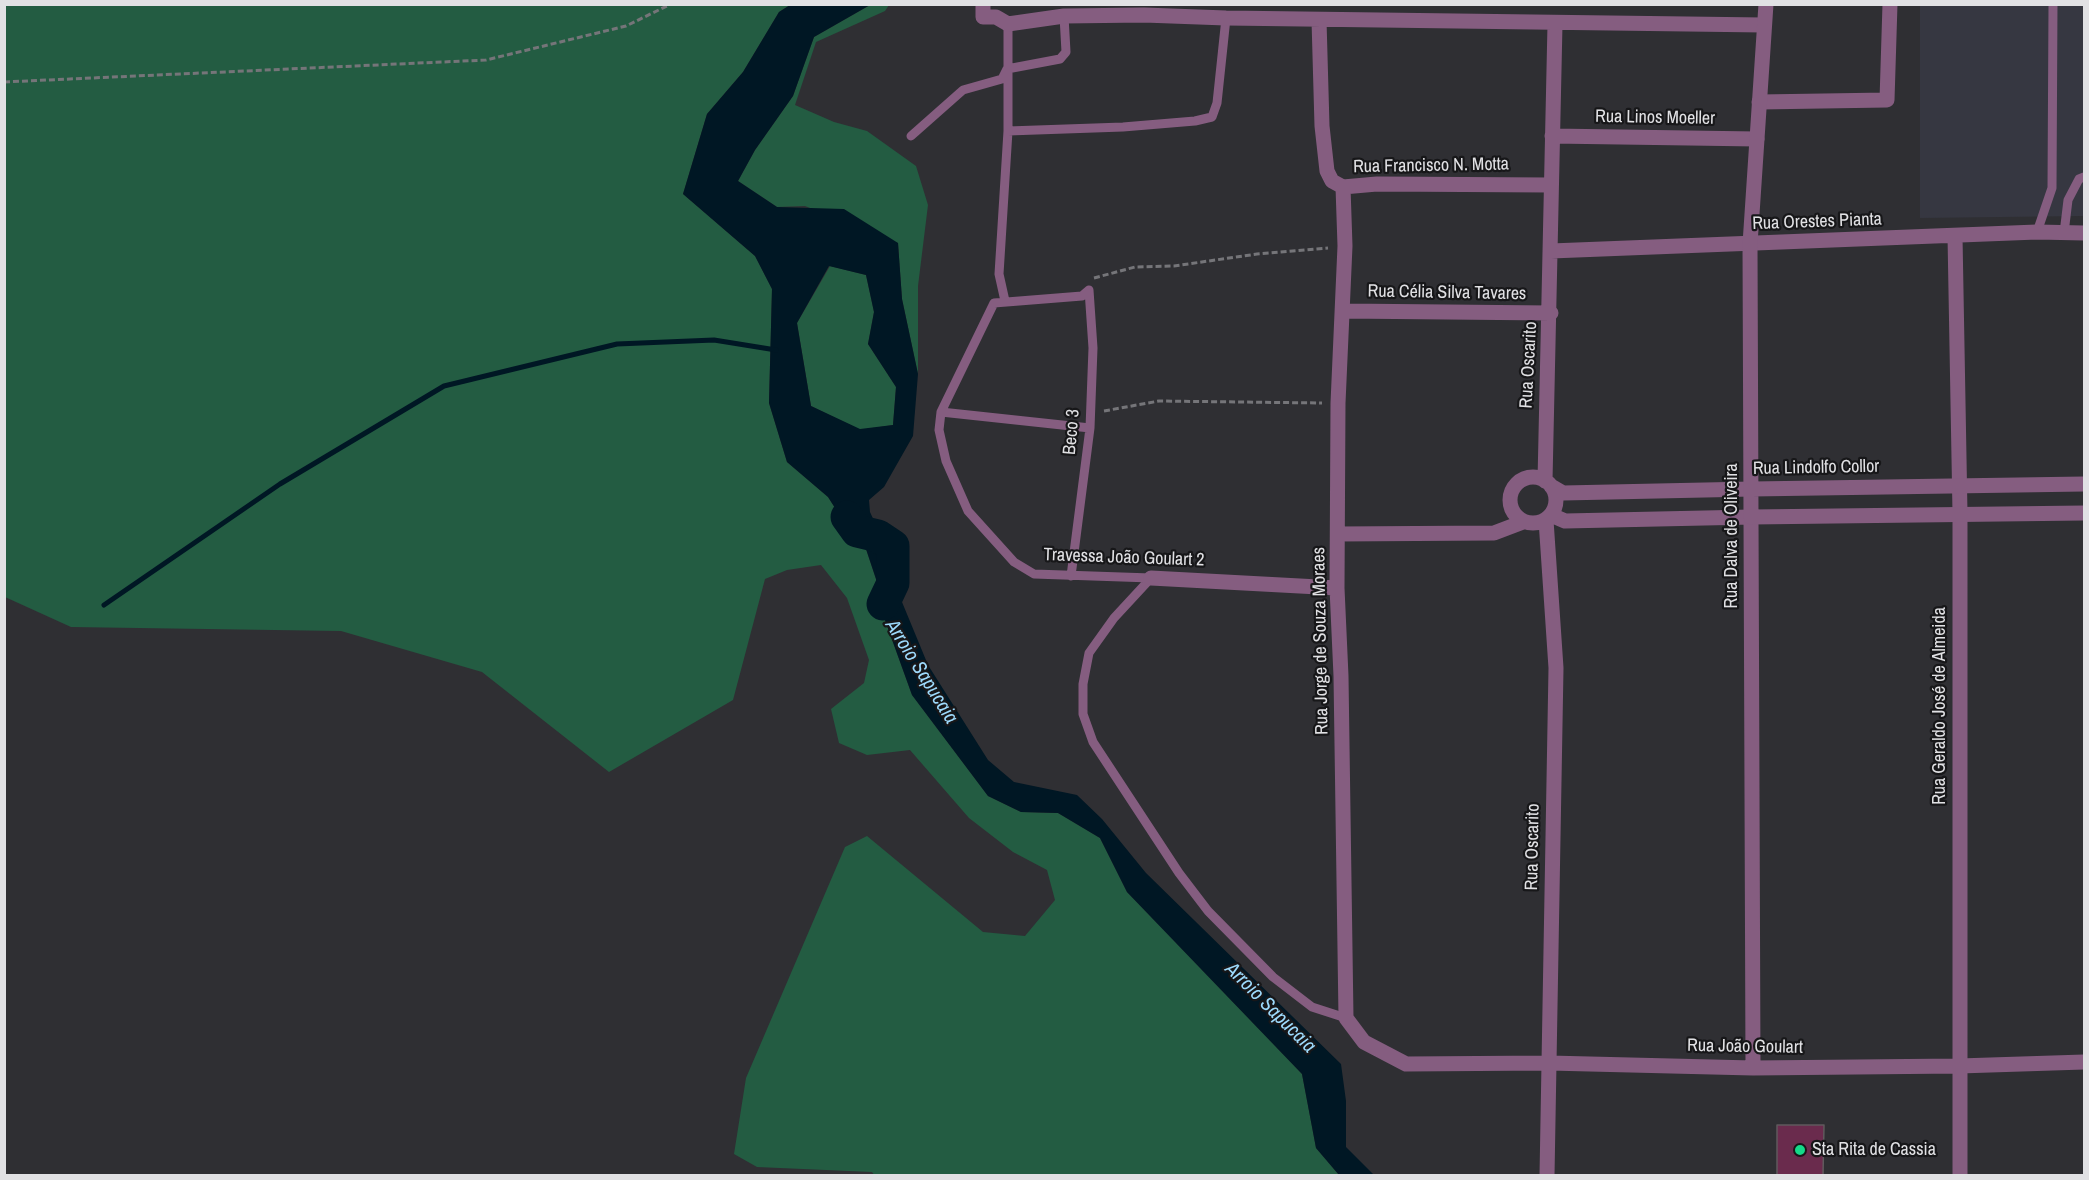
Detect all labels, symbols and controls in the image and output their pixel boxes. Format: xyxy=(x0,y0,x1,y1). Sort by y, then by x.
street label: Rua Linos Moeller xyxy=(1595,106,1715,130)
street label: Rua Francisco N. Motta xyxy=(1353,154,1509,178)
street label: Rua Orestes Pianta xyxy=(1752,209,1882,235)
street label: Rua Célia Silva Tavares xyxy=(1368,281,1526,305)
street label: Rua Oscarito xyxy=(1516,321,1542,409)
street label: Beco 3 xyxy=(1059,408,1085,456)
street label: Rua Lindolfo Collor xyxy=(1753,456,1879,480)
street label: Rua Dalva de Oliveira xyxy=(1721,463,1743,609)
street label: Travessa João Goulart 2 xyxy=(1043,544,1205,572)
street label: Rua Jorge de Souza Moraes xyxy=(1309,547,1333,735)
street label: Rua Geraldo José de Almeida xyxy=(1929,607,1951,805)
water label: Arroio Sapucaia xyxy=(879,615,963,729)
street label: Rua Oscarito xyxy=(1521,803,1545,891)
water label: Arroio Sapucaia xyxy=(1220,958,1320,1058)
street label: Rua João Goulart xyxy=(1687,1035,1803,1059)
place label: Sta Rita de Cassia xyxy=(1812,1139,1936,1161)
marker: Sta Rita de Cassia xyxy=(1793,1143,1807,1157)

